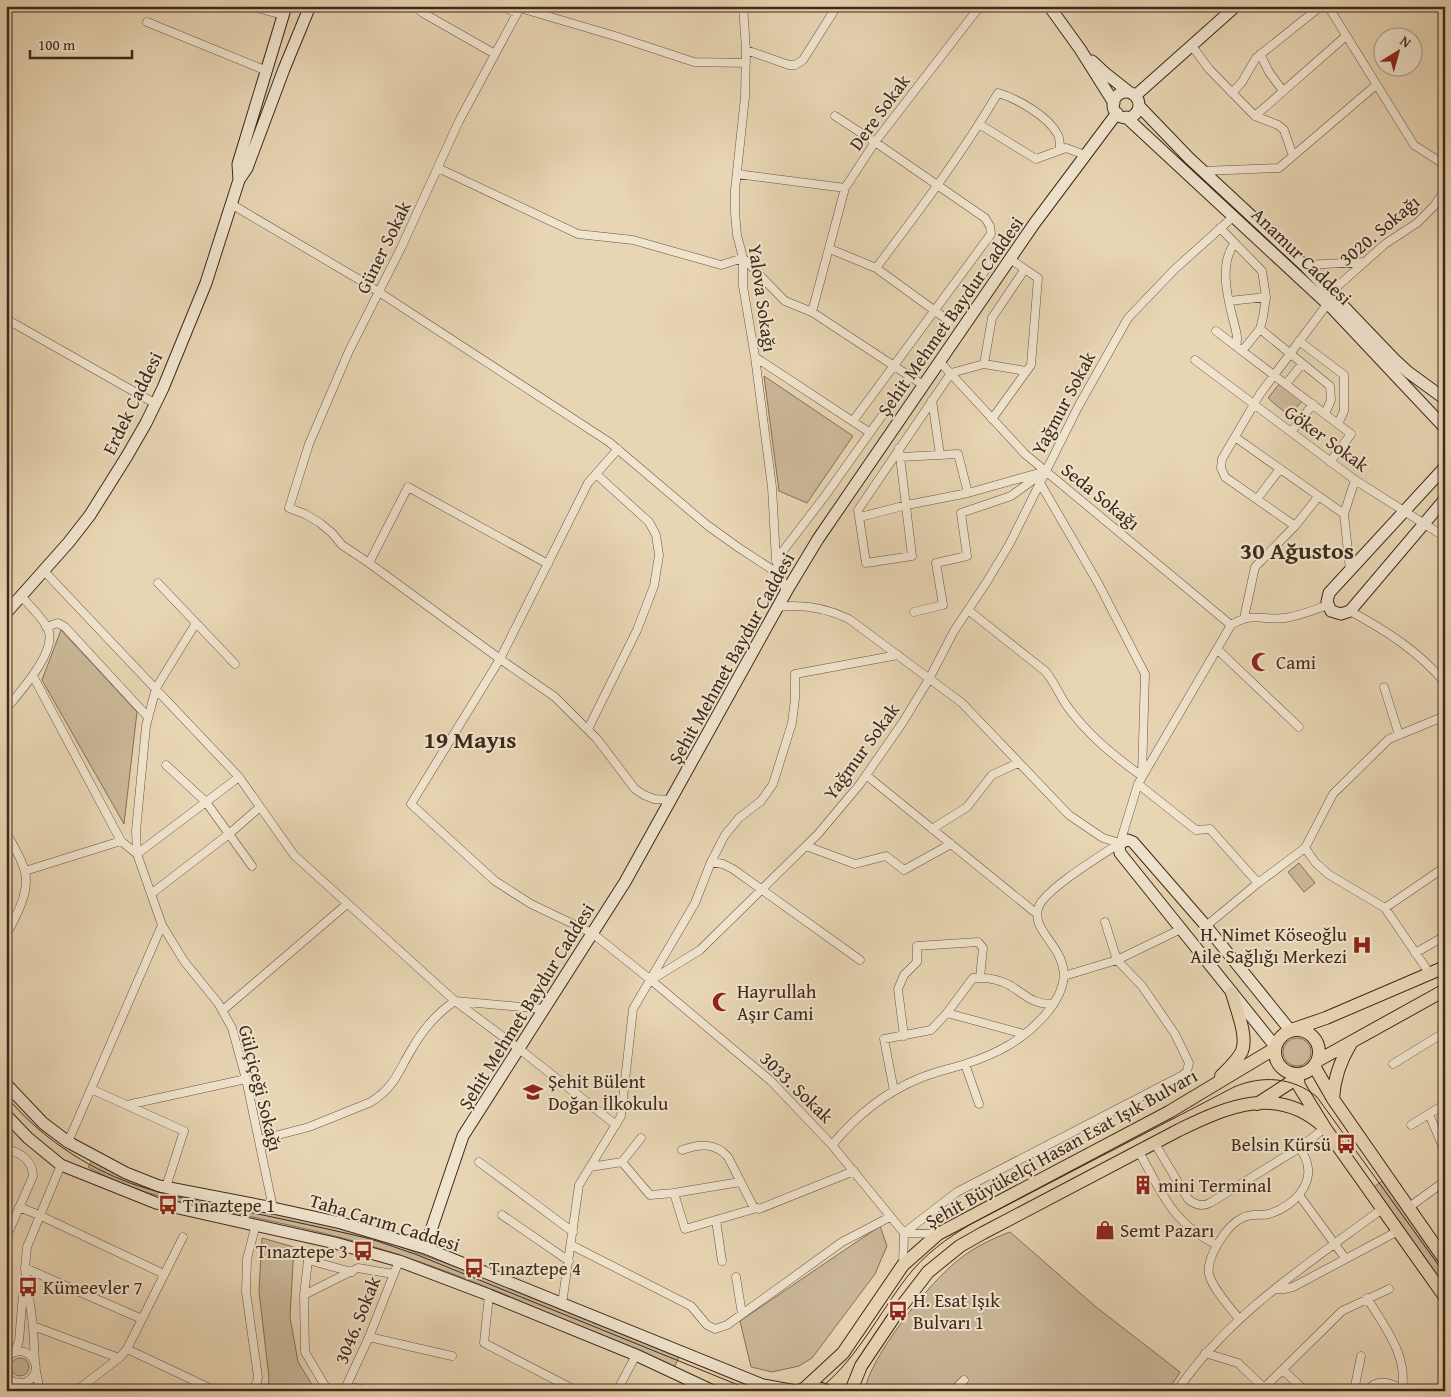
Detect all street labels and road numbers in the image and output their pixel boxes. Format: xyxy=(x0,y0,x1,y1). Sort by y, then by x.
street label: Dere Sokak xyxy=(842,68,916,156)
street label: 3020. Sokağı xyxy=(1333,188,1425,272)
street label: Güner Sokak xyxy=(348,195,418,298)
street label: Anamur Caddesi xyxy=(1245,201,1359,311)
street label: Şehit Mehmet Baydur Caddesi xyxy=(870,210,1030,422)
street label: Yalova Sokağı xyxy=(742,242,784,354)
street label: Yağmur Sokak xyxy=(1024,346,1102,460)
street label: Erdek Caddesi xyxy=(95,347,169,459)
street label: Göker Sokak xyxy=(1279,398,1375,478)
street label: Seda Sokağı xyxy=(1056,456,1146,536)
street label: Şehit Mehmet Baydur Caddesi xyxy=(661,547,801,769)
street label: Yağmur Sokak xyxy=(816,696,906,805)
street label: Şehit Mehmet Baydur Caddesi xyxy=(451,897,601,1115)
street label: Gülçiçeği Sokağı xyxy=(232,1022,290,1154)
street label: 3033. Sokak xyxy=(754,1045,840,1129)
street label: Şehit Büyükelçi Hasan Esat Işık Bulvarı xyxy=(920,1061,1202,1235)
street label: Taha Carım Caddesi xyxy=(306,1186,464,1258)
street label: 3046. Sokak xyxy=(327,1271,387,1368)

